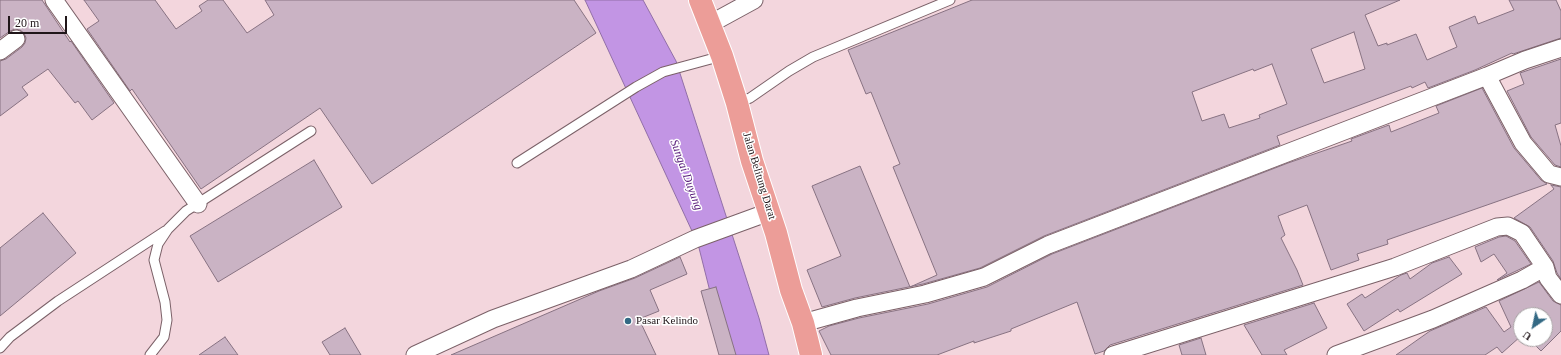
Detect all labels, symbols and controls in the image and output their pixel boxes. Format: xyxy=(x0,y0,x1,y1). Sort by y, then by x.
scale bar xyxy=(10,8,69,34)
text: 20 m xyxy=(15,16,39,30)
street label: Jalan Belitung Darat xyxy=(739,131,779,221)
water label: Sungai Duyung xyxy=(667,138,705,212)
north arrow xyxy=(1513,307,1553,347)
place label: Pasar Kelindo xyxy=(636,314,698,328)
marker: Pasar Kelindo xyxy=(623,316,633,326)
text: U xyxy=(1520,329,1534,343)

